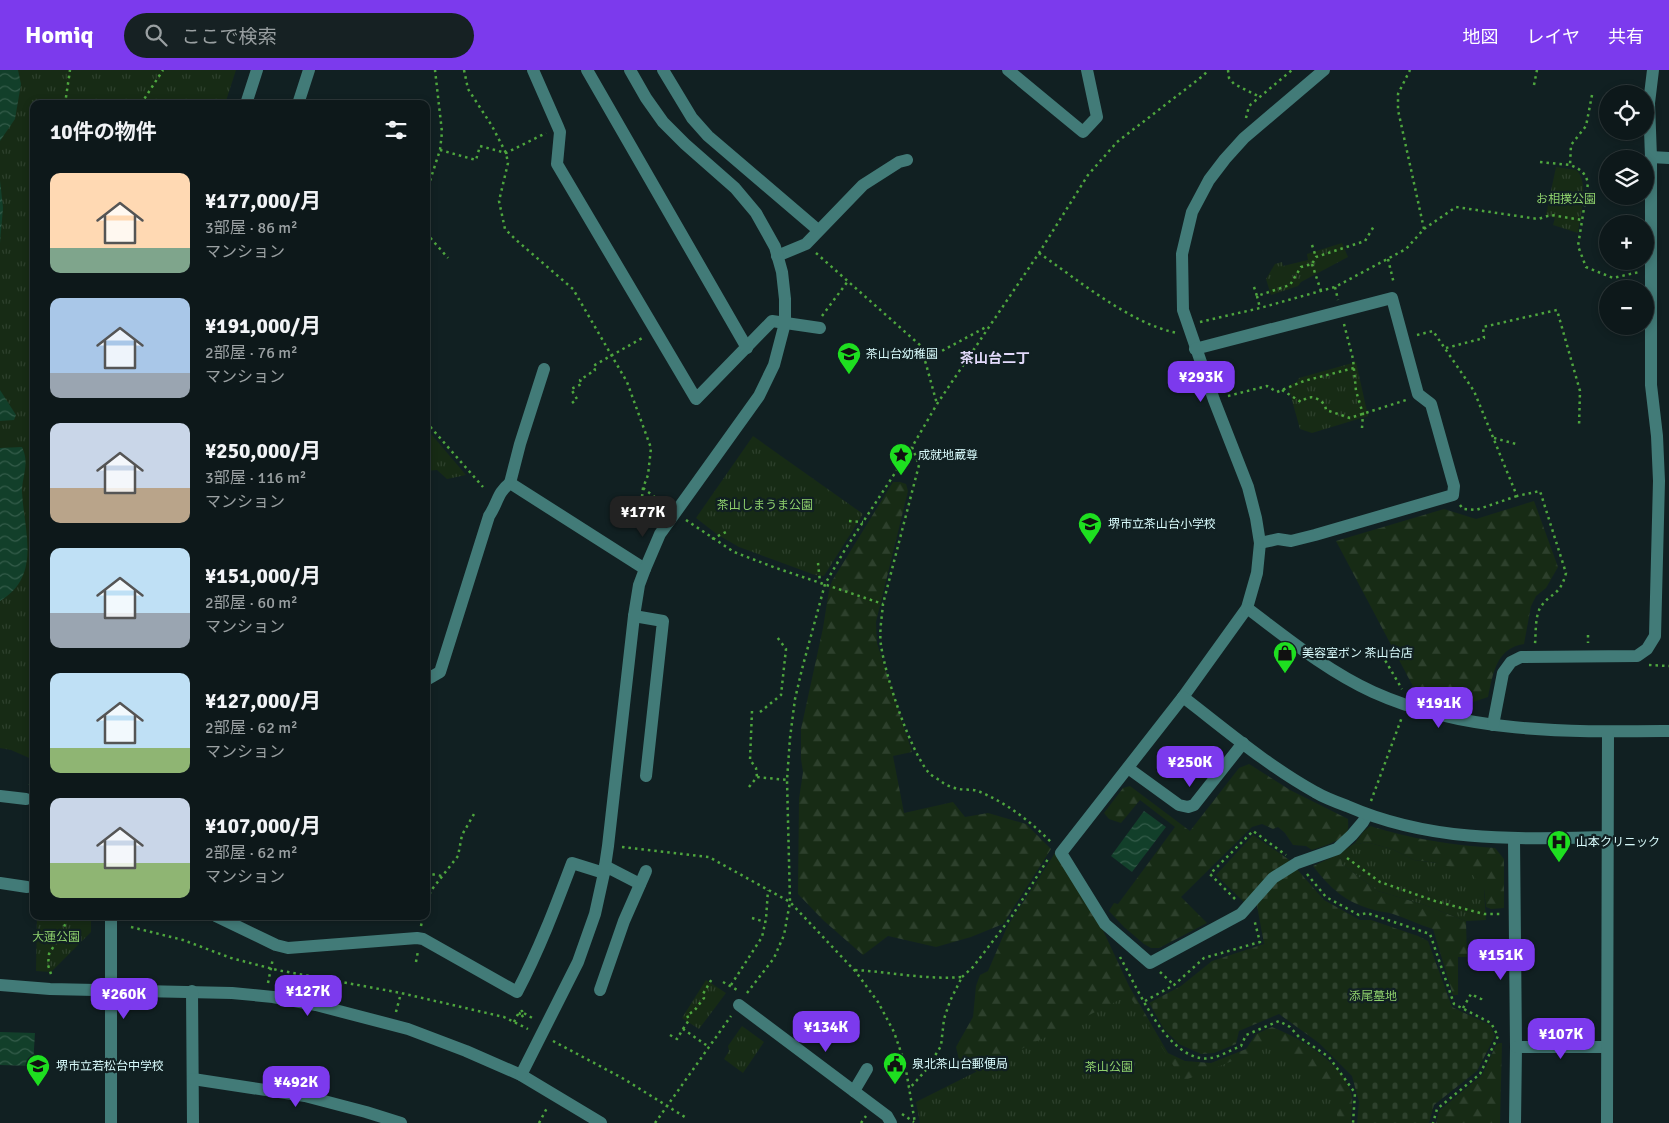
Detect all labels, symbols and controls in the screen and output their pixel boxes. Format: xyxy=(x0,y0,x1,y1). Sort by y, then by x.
search box xyxy=(124,13,474,58)
text: Homiq xyxy=(25,20,94,50)
icon: search xyxy=(142,21,170,49)
text: ここで検索 xyxy=(182,25,277,49)
text: 地図 xyxy=(1463,26,1499,48)
text: レイヤ xyxy=(1527,26,1580,48)
text: 共有 xyxy=(1608,26,1644,48)
map controls xyxy=(1599,85,1654,335)
button: locate xyxy=(1599,85,1654,140)
icon: filters xyxy=(382,116,410,144)
text: 10件の物件 xyxy=(50,119,157,145)
button: layers xyxy=(1599,150,1654,205)
text: ¥177,000/月 xyxy=(205,188,321,214)
park label: お相撲公園 xyxy=(1536,192,1596,207)
icon: home xyxy=(90,193,150,253)
button: + xyxy=(1599,215,1654,270)
text: 3部屋 · 86 m² xyxy=(205,218,298,238)
text: マンション xyxy=(205,242,285,262)
button: − xyxy=(1599,280,1654,335)
text: ¥191,000/月 xyxy=(205,313,321,339)
icon: home xyxy=(90,318,150,378)
school or university icon: 茶山台幼稚園 xyxy=(836,341,862,375)
text: 2部屋 · 76 m² xyxy=(205,343,298,363)
place label: 茶山台幼稚園 xyxy=(866,347,938,362)
district label: 茶山台二丁 xyxy=(960,350,1030,367)
pin: ¥293K xyxy=(1166,360,1236,403)
text: マンション xyxy=(205,367,285,387)
text: ¥293K xyxy=(1179,367,1223,387)
text: ¥250,000/月 xyxy=(205,438,321,464)
place icon: 成就地蔵尊 xyxy=(888,442,914,476)
icon: home xyxy=(90,443,150,503)
place label: 成就地蔵尊 xyxy=(918,448,978,463)
text: 3部屋 · 116 m² xyxy=(205,468,306,488)
text: マンション xyxy=(205,492,285,512)
pin: ¥177K xyxy=(608,496,678,538)
park label: 茶山しまうま公園 xyxy=(717,498,813,513)
text: ¥177K xyxy=(621,502,665,522)
school or university icon: 堺市立茶山台小学校 xyxy=(1077,511,1103,545)
place label: 堺市立茶山台小学校 xyxy=(1108,517,1216,532)
text: ¥151,000/月 xyxy=(205,563,321,589)
icon: home xyxy=(90,568,150,628)
text: 2部屋 · 60 m² xyxy=(205,593,298,613)
text: マンション xyxy=(205,617,285,637)
shop icon: 美容室ボン 茶山台店 xyxy=(1272,640,1298,674)
place label: 美容室ボン 茶山台店 xyxy=(1302,646,1413,661)
pin: ¥191K xyxy=(1404,686,1474,729)
text: ¥127,000/月 xyxy=(205,688,321,714)
icon: home xyxy=(90,693,150,753)
text: ¥191K xyxy=(1417,693,1461,713)
text: 2部屋 · 62 m² xyxy=(205,718,298,738)
text: マンション xyxy=(205,742,285,762)
pin: ¥250K xyxy=(1155,746,1225,788)
text: ¥250K xyxy=(1168,752,1212,772)
text: ¥107,000/月 xyxy=(205,813,321,839)
icon: home xyxy=(90,818,150,878)
hospital icon: 山本クリニック xyxy=(1546,829,1572,863)
place label: 山本クリニック xyxy=(1576,835,1660,850)
text: 2部屋 · 62 m² xyxy=(205,843,298,863)
text: マンション xyxy=(205,867,285,887)
park label: 大蓮公園 xyxy=(32,930,80,945)
pin: ¥151K xyxy=(1466,938,1536,981)
text: ¥151K xyxy=(1479,945,1523,965)
pin: ¥127K xyxy=(273,974,343,1017)
pin: ¥260K xyxy=(89,978,159,1020)
text: ¥127K xyxy=(286,981,330,1001)
text: ¥260K xyxy=(102,984,146,1004)
park label: 添尾墓地 xyxy=(1349,989,1397,1004)
pin: ¥134K xyxy=(791,1010,861,1053)
text: ¥134K xyxy=(804,1017,848,1037)
pin: ¥107K xyxy=(1526,1018,1596,1060)
text: ¥107K xyxy=(1539,1024,1583,1044)
public building icon: 泉北茶山台郵便局 xyxy=(882,1051,908,1085)
school or university icon: 堺市立若松台中学校 xyxy=(25,1053,51,1087)
place label: 泉北茶山台郵便局 xyxy=(912,1057,1008,1072)
place label: 堺市立若松台中学校 xyxy=(56,1059,164,1074)
park label: 茶山公園 xyxy=(1085,1060,1133,1075)
pin: ¥492K xyxy=(261,1066,331,1108)
text: ¥492K xyxy=(274,1072,318,1092)

